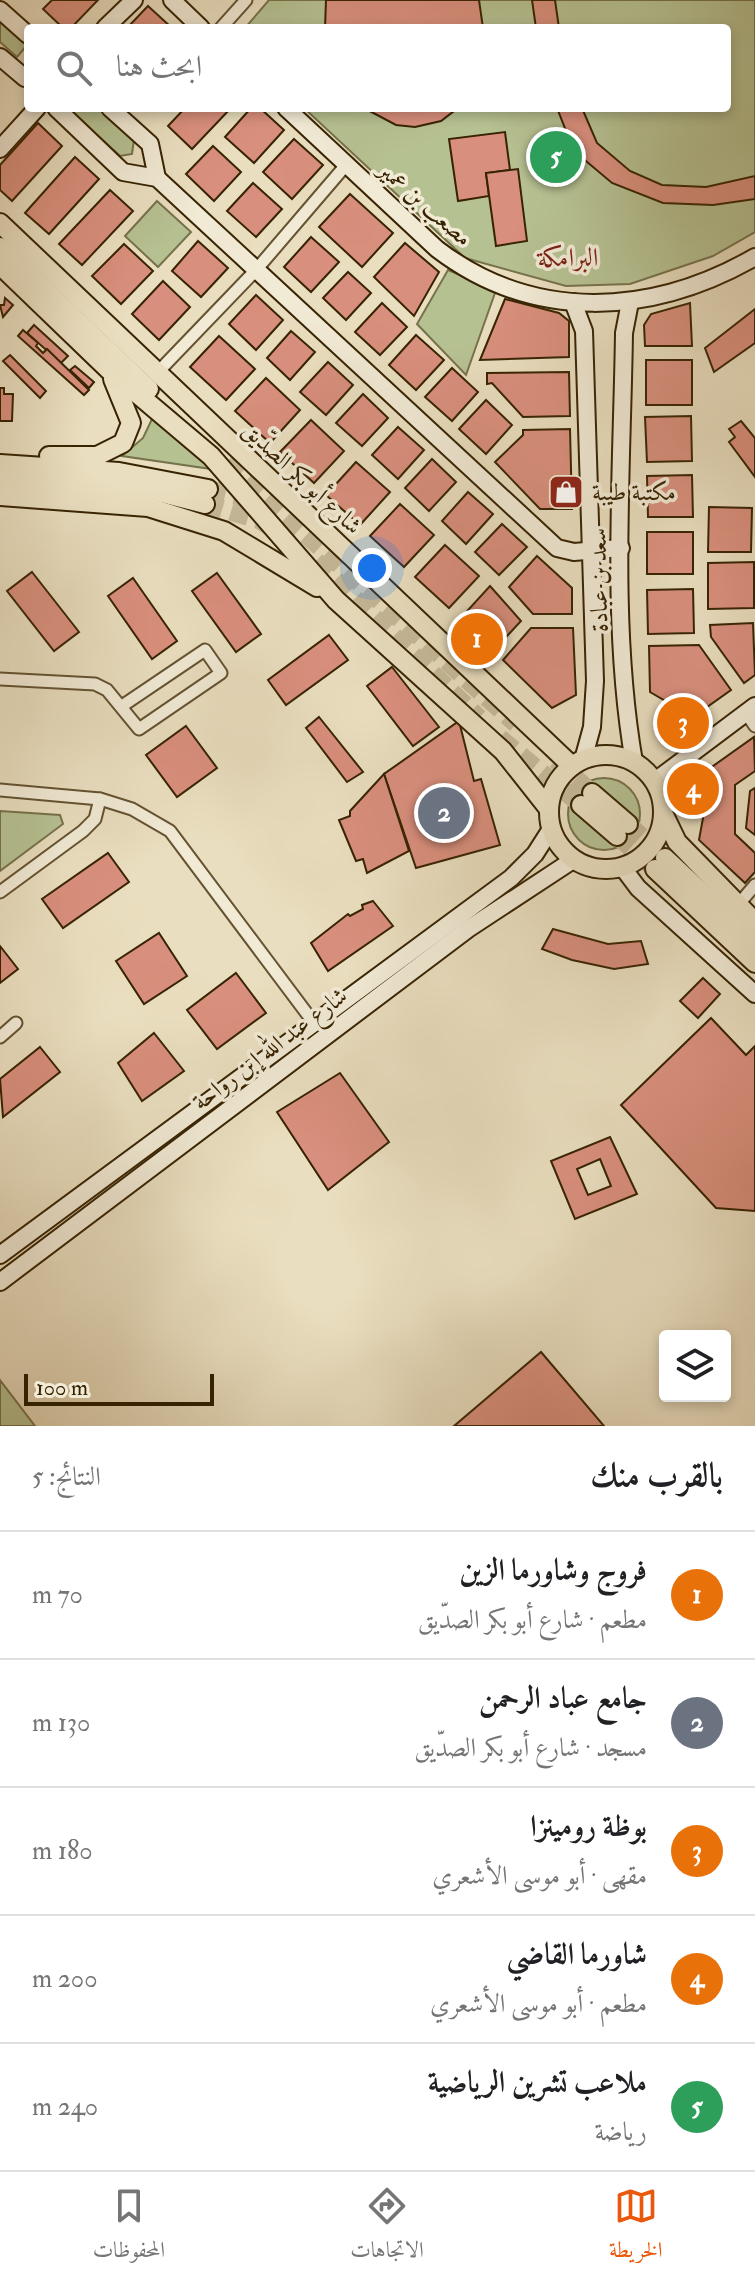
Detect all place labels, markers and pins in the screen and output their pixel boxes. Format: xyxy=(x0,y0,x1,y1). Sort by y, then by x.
pin: 5 xyxy=(530,127,582,187)
shop icon: مكتبة طيبة xyxy=(547,473,585,511)
place label: مكتبة طيبة xyxy=(592,477,676,508)
pin: 1 xyxy=(451,609,503,669)
pin: 3 xyxy=(657,693,709,753)
pin: 4 xyxy=(667,759,719,819)
pin: 2 xyxy=(418,783,470,843)

